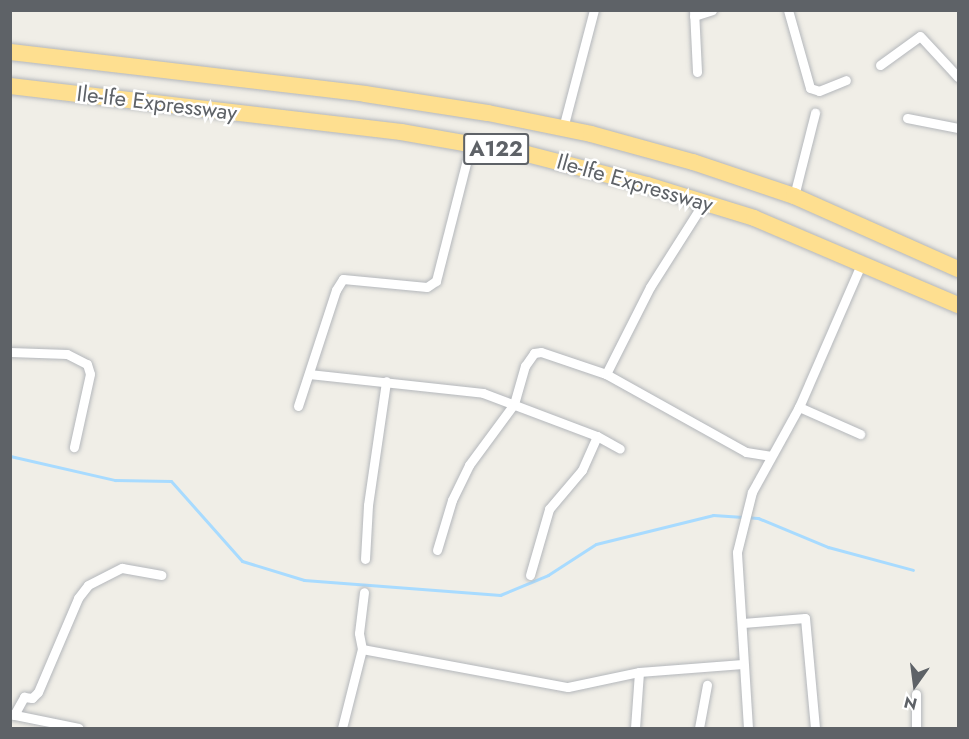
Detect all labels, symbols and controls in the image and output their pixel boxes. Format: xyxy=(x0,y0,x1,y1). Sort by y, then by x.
street label: Ile-Ife Expressway xyxy=(75,80,239,126)
road number: A122 xyxy=(463,131,529,167)
street label: Ile-Ife Expressway xyxy=(554,148,716,218)
north arrow xyxy=(885,655,945,715)
text: N xyxy=(902,690,919,716)

